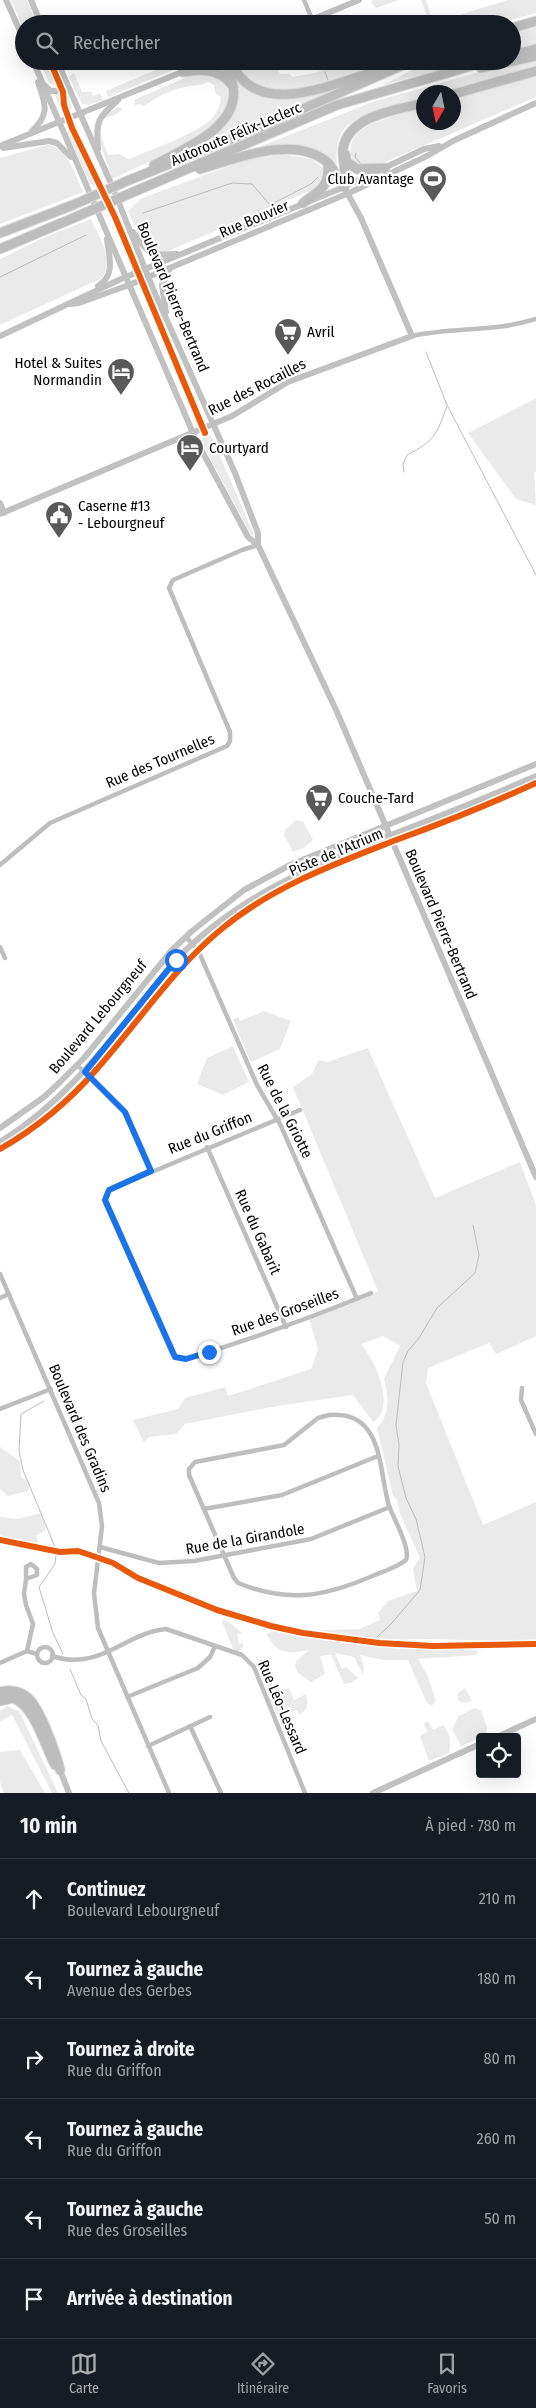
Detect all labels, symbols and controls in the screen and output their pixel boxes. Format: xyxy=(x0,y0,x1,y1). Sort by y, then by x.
search box xyxy=(15,15,521,70)
icon: search xyxy=(33,29,61,57)
text: Rechercher xyxy=(73,31,160,54)
north arrow xyxy=(416,85,461,130)
street label: Autoroute Félix-Leclerc xyxy=(168,98,304,170)
sports icon: Club Avantage xyxy=(418,164,448,203)
place label: Club Avantage xyxy=(327,170,414,188)
street label: Rue Bouvier xyxy=(216,196,292,242)
street label: Boulevard Pierre-Bertrand xyxy=(133,219,213,375)
supermarket icon: Avril xyxy=(273,317,303,356)
place label: Avril xyxy=(307,323,335,341)
place label: Hotel & Suites Normandin xyxy=(14,354,102,389)
street label: Rue des Rocailles xyxy=(205,355,309,419)
hotel icon: Hotel & Suites Normandin xyxy=(106,357,136,396)
hotel icon: Courtyard xyxy=(175,433,205,472)
place label: Courtyard xyxy=(209,439,269,457)
place label: Caserne #13 - Lebourgneuf xyxy=(78,497,166,532)
public building icon: Caserne #13 - Lebourgneuf xyxy=(44,500,74,539)
street label: Rue des Tournelles xyxy=(103,730,217,792)
supermarket icon: Couche-Tard xyxy=(304,783,334,822)
place label: Couche-Tard xyxy=(338,789,414,807)
street label: Piste de l'Atrium xyxy=(286,824,386,880)
street label: Boulevard Pierre-Bertrand xyxy=(401,846,481,1002)
route start xyxy=(165,949,188,972)
street label: Boulevard Lebourgneuf xyxy=(45,956,152,1077)
street label: Rue de la Griotte xyxy=(254,1061,316,1161)
street label: Rue du Griffon xyxy=(165,1108,255,1158)
street label: Rue du Gabarit xyxy=(231,1187,285,1278)
street label: Rue des Groseilles xyxy=(229,1284,341,1340)
route end xyxy=(198,1341,221,1364)
street label: Boulevard des Gradins xyxy=(45,1361,115,1495)
street label: Rue de la Girandole xyxy=(184,1520,306,1558)
street label: Rue Léo-Lessard xyxy=(254,1657,310,1757)
map controls xyxy=(476,1733,521,1778)
button: locate xyxy=(476,1733,521,1778)
text: 10 min xyxy=(20,1813,77,1839)
text: À pied · 780 m xyxy=(425,1816,516,1835)
text: Continuez xyxy=(67,1878,146,1901)
icon: ahead xyxy=(20,1885,48,1913)
text: 210 m xyxy=(479,1889,516,1908)
text: Boulevard Lebourgneuf xyxy=(67,1901,219,1920)
text: Tournez à gauche xyxy=(67,1958,203,1981)
icon: left xyxy=(20,1965,48,1993)
text: 180 m xyxy=(477,1969,516,1988)
text: Avenue des Gerbes xyxy=(67,1981,192,2000)
text: Tournez à droite xyxy=(67,2038,195,2061)
icon: right xyxy=(20,2045,48,2073)
text: 80 m xyxy=(484,2049,516,2068)
text: Rue du Griffon xyxy=(67,2061,162,2080)
text: Tournez à gauche xyxy=(67,2118,203,2141)
icon: left xyxy=(20,2125,48,2153)
text: 260 m xyxy=(477,2129,516,2148)
text: Rue du Griffon xyxy=(67,2141,162,2160)
text: Tournez à gauche xyxy=(67,2198,203,2221)
icon: left xyxy=(20,2205,48,2233)
text: 50 m xyxy=(484,2209,516,2228)
text: Rue des Groseilles xyxy=(67,2221,187,2240)
icon: arrive xyxy=(20,2285,48,2313)
text: Arrivée à destination xyxy=(67,2287,233,2310)
tab: Carte xyxy=(69,2350,99,2397)
tab: Itinéraire xyxy=(237,2350,289,2397)
tab: Favoris xyxy=(427,2350,467,2397)

